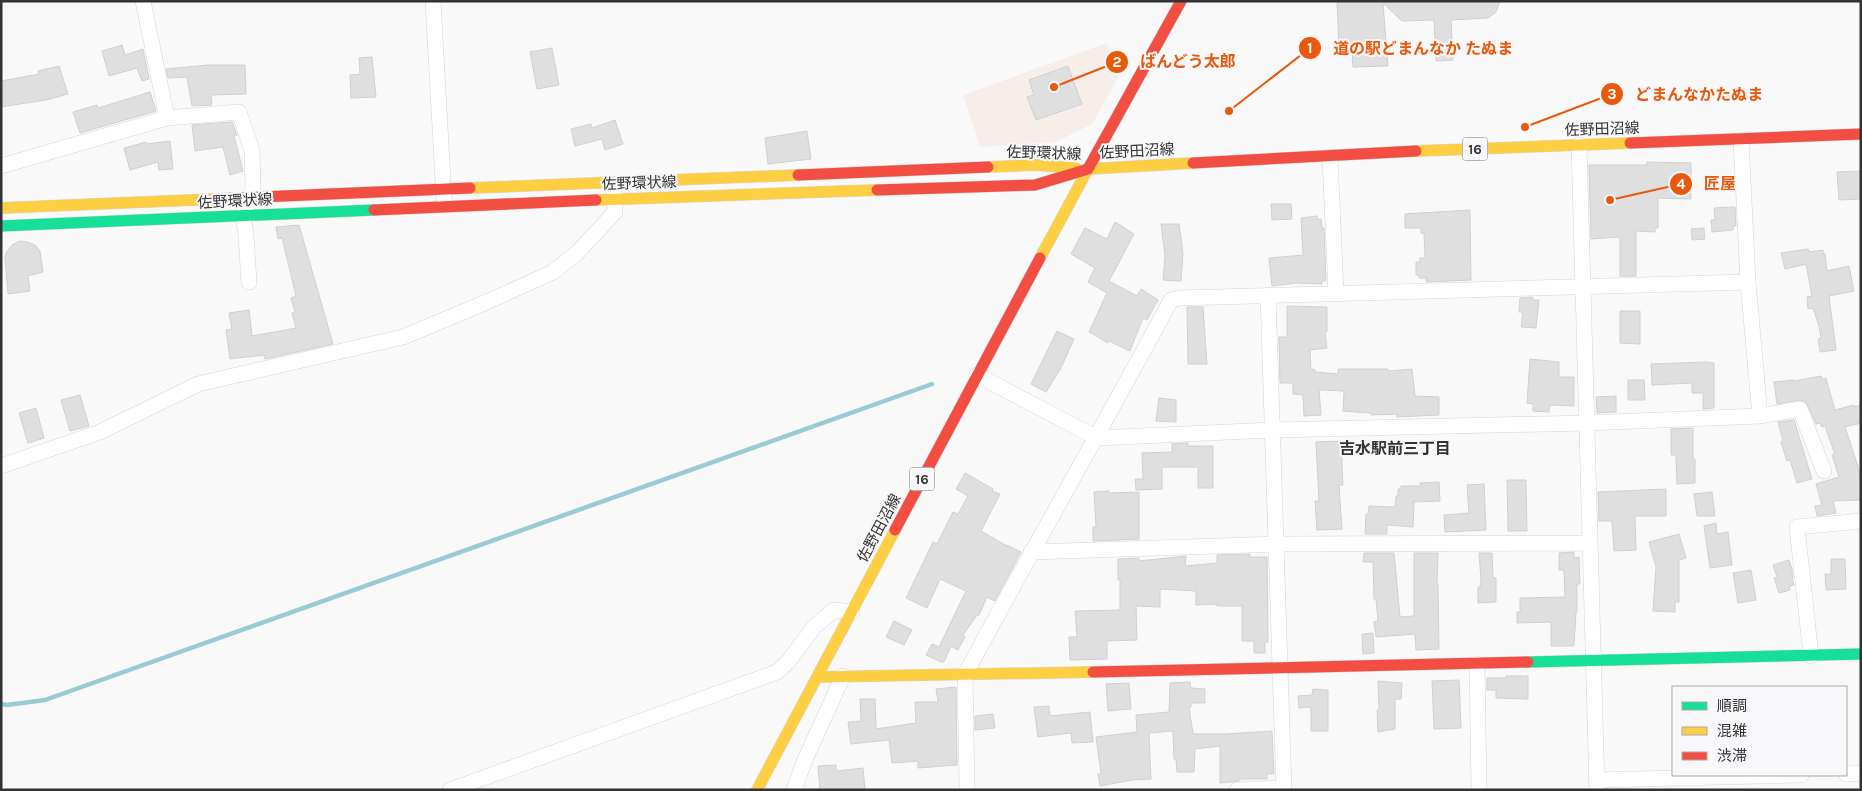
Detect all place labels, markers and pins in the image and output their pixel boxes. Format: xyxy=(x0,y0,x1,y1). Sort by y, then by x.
callout: 道の駅どまんなか たぬま xyxy=(1298,32,1523,63)
callout: ばんどう太郎 xyxy=(1105,46,1246,77)
callout: どまんなかたぬま xyxy=(1600,79,1773,110)
callout: 匠屋 xyxy=(1669,168,1746,199)

